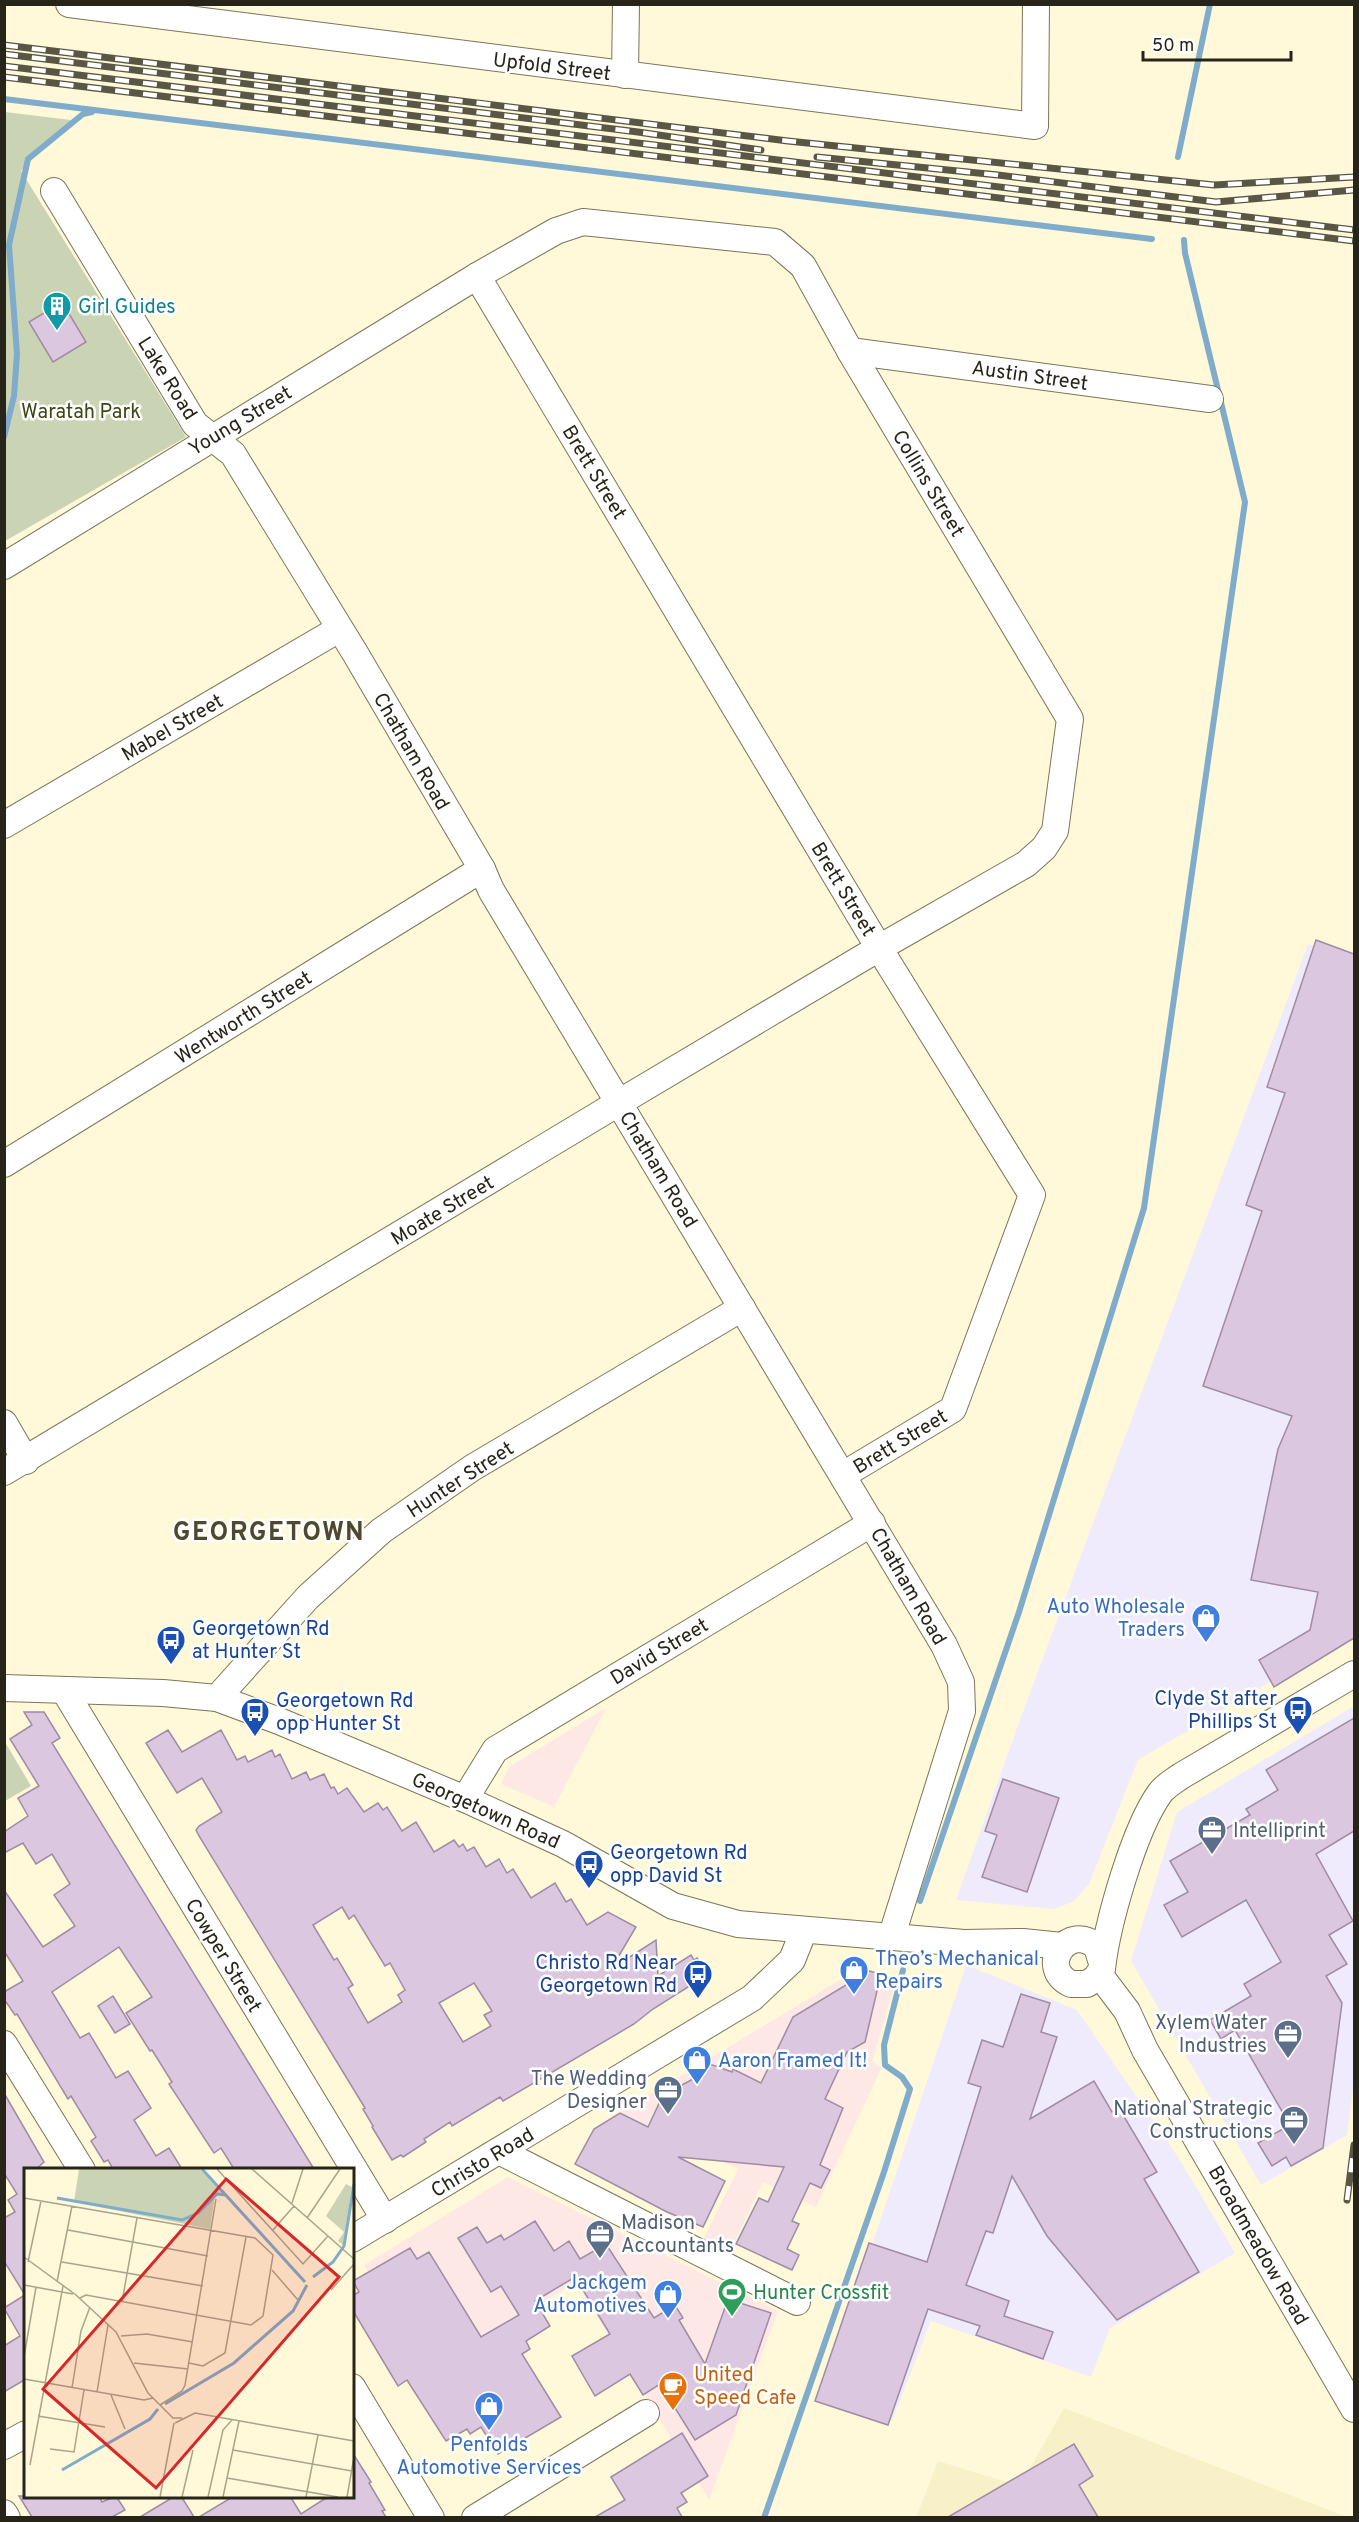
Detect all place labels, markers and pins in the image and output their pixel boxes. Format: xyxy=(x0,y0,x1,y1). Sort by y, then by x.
building icon: Girl Guides xyxy=(41,290,73,332)
place label: Girl Guides xyxy=(78,295,176,321)
place label: Auto Wholesale Traders xyxy=(1046,1595,1185,1644)
shop icon: Auto Wholesale Traders xyxy=(1190,1602,1222,1644)
place label: Georgetown Rd at Hunter St xyxy=(192,1617,330,1666)
bus stop icon: Georgetown Rd at Hunter St xyxy=(155,1624,187,1666)
place label: Clyde St after Phillips St xyxy=(1154,1687,1277,1736)
place label: Georgetown Rd opp Hunter St xyxy=(276,1689,414,1738)
bus stop icon: Clyde St after Phillips St xyxy=(1282,1694,1314,1736)
bus stop icon: Georgetown Rd opp Hunter St xyxy=(239,1696,271,1738)
office icon: Intelliprint xyxy=(1196,1814,1228,1856)
place label: Intelliprint xyxy=(1233,1819,1326,1845)
place label: Georgetown Rd opp David St xyxy=(610,1841,748,1890)
bus stop icon: Georgetown Rd opp David St xyxy=(573,1848,605,1890)
place label: Theo’s Mechanical Repairs xyxy=(875,1947,1039,1996)
place label: Christo Rd Near Georgetown Rd xyxy=(535,1951,677,2000)
shop icon: Theo’s Mechanical Repairs xyxy=(838,1954,870,1996)
bus stop icon: Christo Rd Near Georgetown Rd xyxy=(682,1958,714,2000)
place label: Xylem Water Industries xyxy=(1155,2011,1267,2060)
office icon: Xylem Water Industries xyxy=(1272,2018,1304,2060)
shop icon: Aaron Framed It! xyxy=(681,2044,713,2086)
place label: Aaron Framed It! xyxy=(718,2049,867,2075)
place label: The Wedding Designer xyxy=(531,2067,647,2116)
office icon: The Wedding Designer xyxy=(652,2074,684,2116)
place label: National Strategic Constructions xyxy=(1113,2097,1273,2146)
office icon: National Strategic Constructions xyxy=(1278,2104,1310,2146)
place label: Madison Accountants xyxy=(621,2211,734,2260)
office icon: Madison Accountants xyxy=(584,2218,616,2260)
place label: Jackgem Automotives xyxy=(533,2271,647,2320)
sports icon: Hunter Crossfit xyxy=(716,2276,748,2318)
shop icon: Jackgem Automotives xyxy=(652,2278,684,2320)
place label: Hunter Crossfit xyxy=(753,2281,889,2307)
place label: United Speed Cafe xyxy=(694,2363,796,2412)
cafe icon: United Speed Cafe xyxy=(657,2370,689,2412)
shop icon: Penfolds Automotive Services xyxy=(473,2390,505,2432)
place label: Penfolds Automotive Services xyxy=(396,2433,582,2482)

